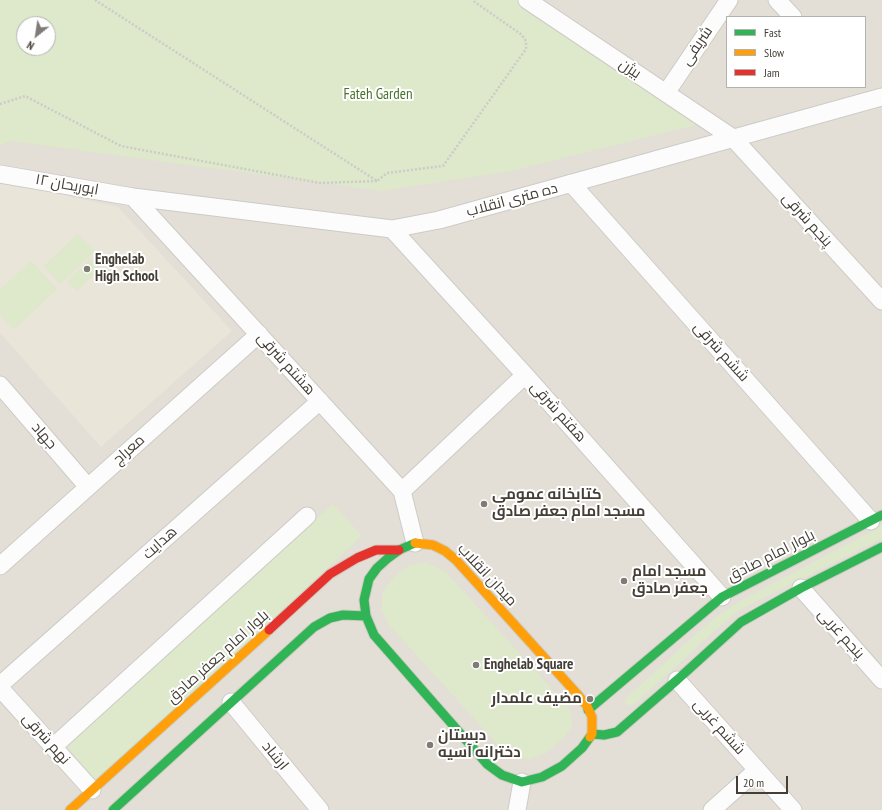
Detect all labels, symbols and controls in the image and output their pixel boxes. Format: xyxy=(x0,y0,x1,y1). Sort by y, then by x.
north arrow xyxy=(16,16,56,56)
legend xyxy=(726,16,866,88)
street label: شریفی xyxy=(677,23,717,69)
text: Fast xyxy=(764,25,781,40)
text: N xyxy=(24,38,37,53)
text: Slow xyxy=(764,45,784,60)
street label: بیژن xyxy=(615,55,645,83)
text: Jam xyxy=(764,65,780,80)
park label: Fateh Garden xyxy=(344,86,412,104)
street label: ابوریحان ۱۲ xyxy=(34,171,100,199)
street label: ده متری انقلاب xyxy=(464,179,560,221)
street label: پنجم شرقی xyxy=(778,189,836,251)
place label: Enghelab High School xyxy=(95,251,158,286)
marker: Enghelab High School xyxy=(82,264,92,274)
street label: ششم شرقی xyxy=(689,318,753,386)
street label: هشتم شرقی xyxy=(253,329,319,399)
street label: هفتم شرقی xyxy=(526,378,590,446)
street label: جهاد xyxy=(27,419,61,453)
street label: معراج xyxy=(109,431,149,469)
place label: کتابخانه عمومی مسجد امام جعفر صادق xyxy=(492,486,646,521)
marker: کتابخانه عمومی مسجد امام جعفر صادق xyxy=(479,499,489,509)
street label: هدایت xyxy=(139,523,181,563)
street label: بلوار امام صادق xyxy=(724,526,818,586)
street label: میدان انقلاب xyxy=(454,540,520,610)
place label: مسجد امام جعفر صادق xyxy=(632,563,708,598)
marker: مسجد امام جعفر صادق xyxy=(619,576,629,586)
street label: پنجم غربی xyxy=(814,605,868,663)
street label: بلوار امام جعفر صادق xyxy=(163,606,273,708)
place label: Enghelab Square xyxy=(484,656,573,674)
marker: Enghelab Square xyxy=(471,660,481,670)
place label: مضیف علمدار xyxy=(491,690,582,708)
marker: مضیف علمدار xyxy=(585,694,595,704)
street label: ششم غربی xyxy=(689,695,749,759)
street label: نهم شرقی xyxy=(18,710,74,768)
place label: دبستان دخترانه آسیه xyxy=(438,727,521,762)
street label: ارشاد xyxy=(258,738,292,774)
marker: دبستان دخترانه آسیه xyxy=(425,740,435,750)
scale bar xyxy=(738,768,790,794)
text: 20 m xyxy=(743,775,764,790)

